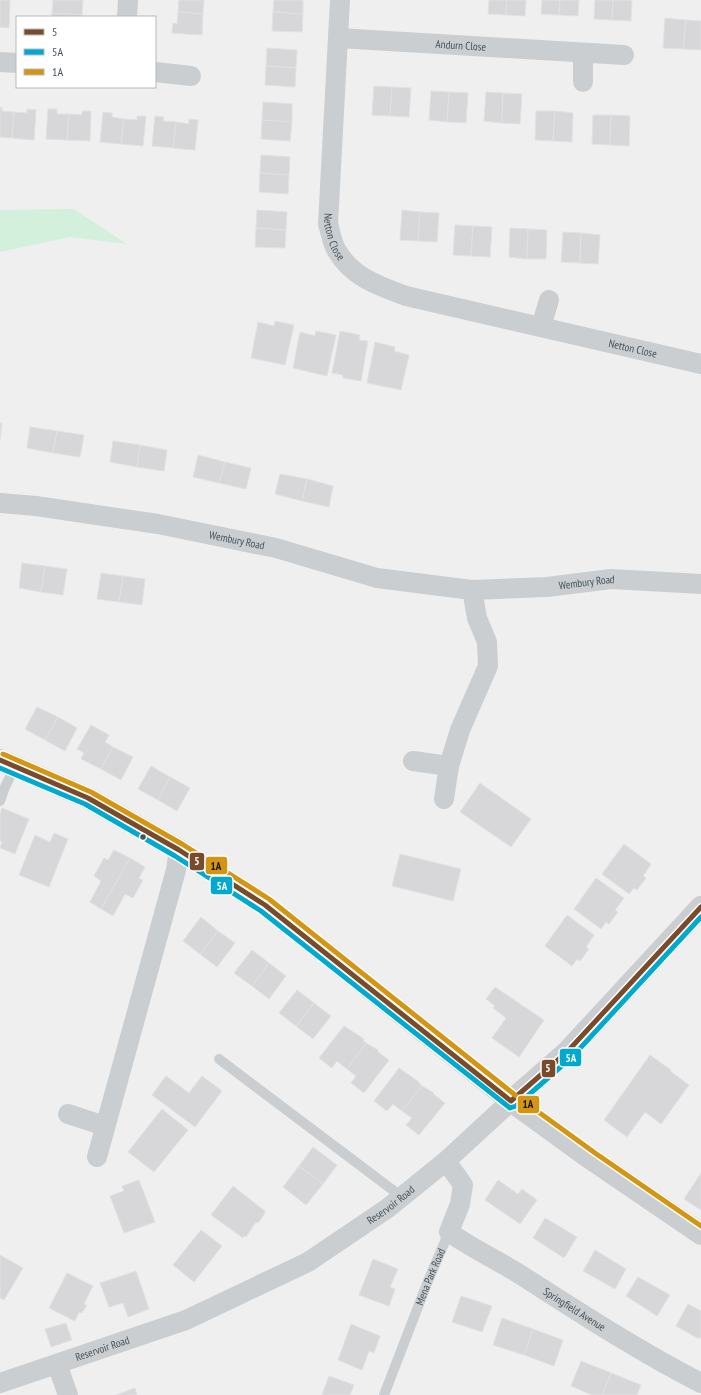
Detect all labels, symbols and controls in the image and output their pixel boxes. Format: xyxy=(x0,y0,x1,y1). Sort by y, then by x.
legend xyxy=(16,16,156,88)
text: 5 xyxy=(52,24,57,39)
street label: Andurn Close xyxy=(435,37,487,54)
text: 5A xyxy=(52,44,63,59)
text: 1A xyxy=(52,64,63,79)
street label: Netton Close xyxy=(321,213,348,264)
street label: Netton Close xyxy=(607,336,659,361)
street label: Wembury Road xyxy=(208,528,266,553)
street label: Wembury Road xyxy=(558,572,615,592)
unlabelled marker xyxy=(138,832,148,842)
line badge: 5 xyxy=(189,852,205,871)
text: 5 xyxy=(194,854,200,868)
line badge: 1A xyxy=(205,856,228,875)
text: 1A xyxy=(211,859,222,873)
line badge: 5A xyxy=(210,876,233,895)
text: 5A xyxy=(217,879,228,893)
line badge: 5A xyxy=(559,1048,582,1067)
text: 5A xyxy=(566,1051,577,1065)
line badge: 5 xyxy=(541,1059,556,1078)
text: 5 xyxy=(545,1061,551,1075)
line badge: 1A xyxy=(517,1095,540,1114)
text: 1A xyxy=(523,1097,534,1111)
street label: Reservoir Road xyxy=(364,1182,418,1227)
street label: Mena Park Road xyxy=(412,1246,448,1307)
street label: Springfield Avenue xyxy=(541,1284,609,1334)
street label: Reservoir Road xyxy=(73,1333,131,1364)

